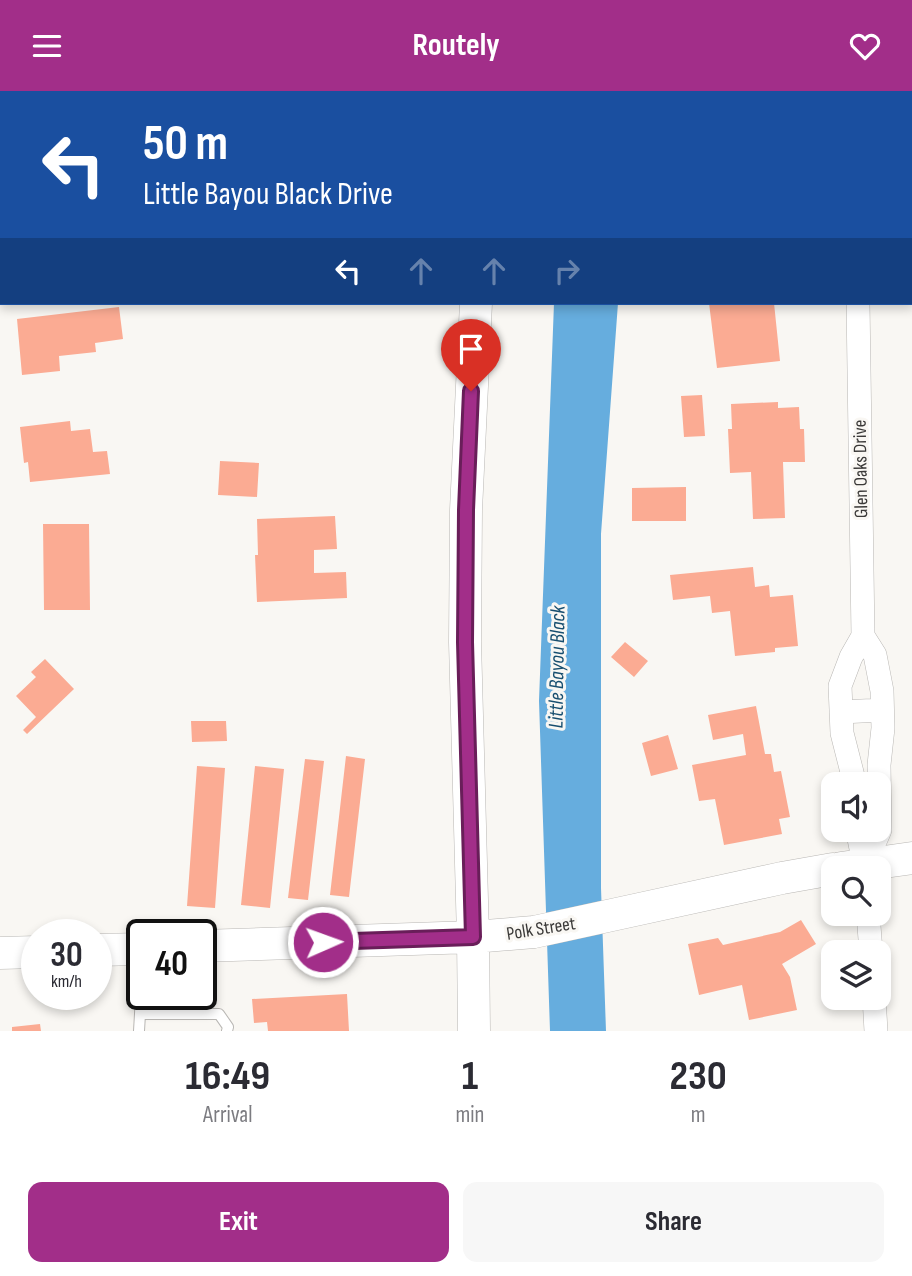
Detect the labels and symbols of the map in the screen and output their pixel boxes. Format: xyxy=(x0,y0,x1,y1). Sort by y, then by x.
pin xyxy=(441,319,501,391)
street label: Glen Oaks Drive xyxy=(849,420,873,518)
water label: Little Bayou Black xyxy=(543,604,571,729)
position arrow xyxy=(286,905,360,979)
street label: Polk Street xyxy=(505,912,577,946)
speed limit sign: 40 xyxy=(126,919,217,1010)

